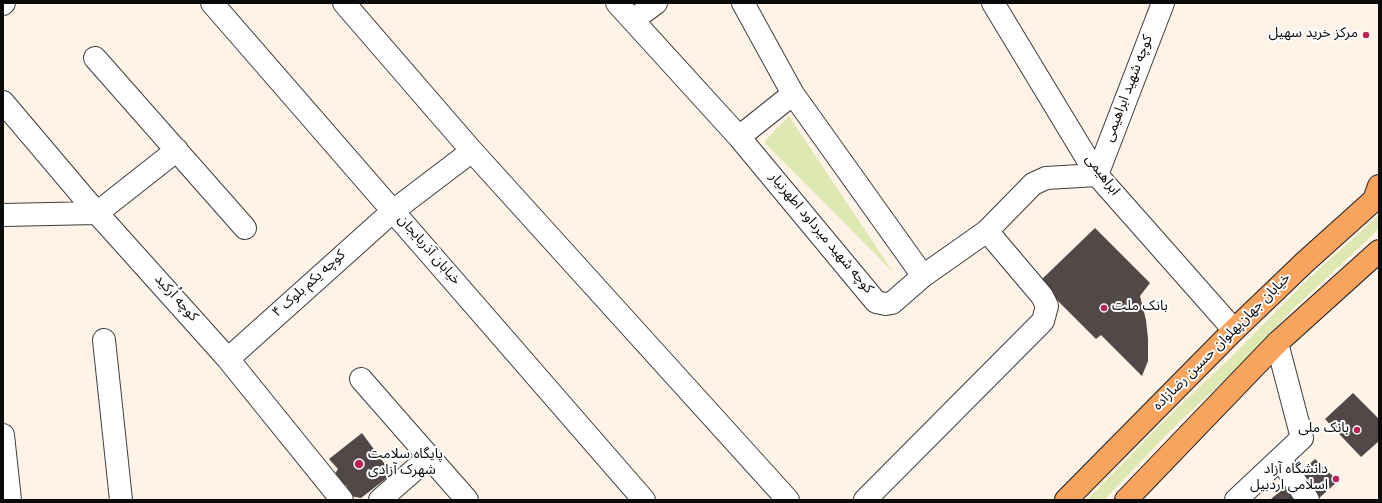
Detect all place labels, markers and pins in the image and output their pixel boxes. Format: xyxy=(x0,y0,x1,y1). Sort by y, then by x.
place label: مرکز خرید سهیل xyxy=(1269,27,1358,43)
marker: مرکز خرید سهیل xyxy=(1361,30,1371,40)
place label: بانک ملت xyxy=(1112,300,1168,316)
marker: بانک ملت xyxy=(1099,303,1109,313)
place label: بانک ملی xyxy=(1298,422,1349,438)
marker: بانک ملی xyxy=(1352,425,1362,435)
place label: پایگاه سلامت شهرک آزادی xyxy=(368,448,443,480)
marker: پایگاه سلامت شهرک آزادی xyxy=(353,458,365,470)
place label: دانشگاه آزاد اسلامی اردبیل xyxy=(1250,463,1328,496)
marker: دانشگاه آزاد اسلامی اردبیل xyxy=(1331,474,1341,484)

